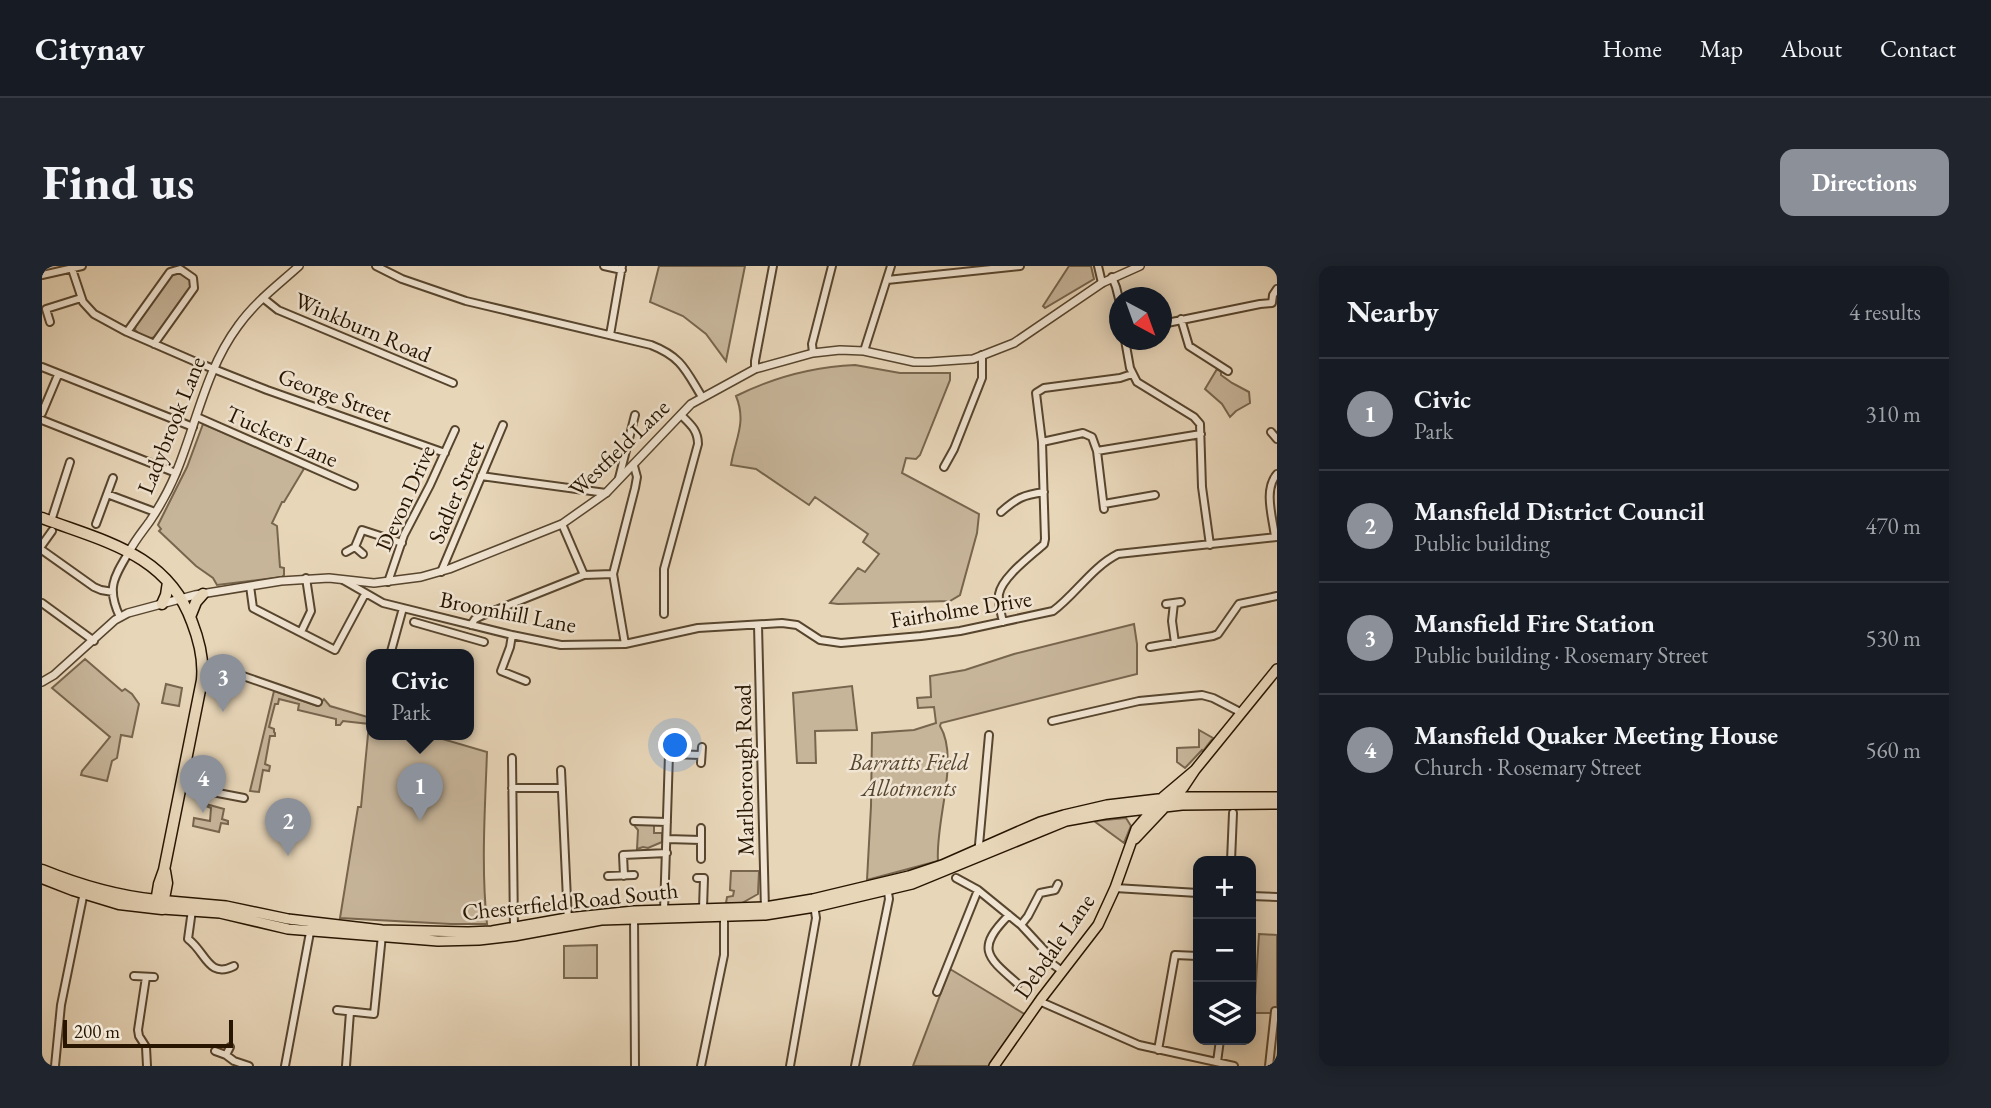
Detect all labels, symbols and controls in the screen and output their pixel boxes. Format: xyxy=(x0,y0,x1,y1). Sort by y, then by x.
text: Citynav xyxy=(35,27,145,70)
text: Home xyxy=(1602,33,1662,64)
text: Map xyxy=(1700,33,1743,64)
text: About xyxy=(1781,33,1842,64)
text: Contact xyxy=(1880,33,1956,64)
button: Directions xyxy=(1780,149,1949,216)
text: Find us xyxy=(42,150,194,214)
street label: Winkburn Road xyxy=(290,285,436,369)
north arrow xyxy=(1109,287,1172,350)
text: Nearby xyxy=(1347,292,1439,331)
text: 4 results xyxy=(1849,297,1921,327)
street label: Ladybrook Lane xyxy=(130,352,212,498)
street label: George Street xyxy=(274,361,397,430)
text: Civic xyxy=(1414,382,1471,416)
street label: Westfield Lane xyxy=(562,392,676,504)
street label: Tuckers Lane xyxy=(221,398,343,474)
text: 1 xyxy=(1364,399,1376,429)
text: 310 m xyxy=(1865,399,1921,429)
text: Park xyxy=(1414,416,1453,446)
street label: Sadler Street xyxy=(421,435,491,548)
street label: Devon Drive xyxy=(368,440,442,556)
text: Mansfield District Council xyxy=(1414,494,1705,528)
text: 2 xyxy=(1364,511,1376,541)
text: 470 m xyxy=(1865,511,1921,541)
text: Public building xyxy=(1414,528,1550,558)
street label: Fairholme Drive xyxy=(888,583,1034,635)
street label: Broomhill Lane xyxy=(437,584,579,640)
text: Mansfield Fire Station xyxy=(1414,606,1655,640)
text: 3 xyxy=(1364,623,1376,653)
text: 530 m xyxy=(1865,623,1921,653)
text: Public building · Rosemary Street xyxy=(1414,640,1708,670)
popup xyxy=(366,649,474,740)
pin: 3 xyxy=(200,654,246,712)
text: Civic xyxy=(391,663,449,697)
street label: Marlborough Road xyxy=(727,684,760,856)
text: Park xyxy=(391,697,431,727)
text: Mansfield Quaker Meeting House xyxy=(1414,718,1778,752)
your location xyxy=(658,728,692,762)
text: 4 xyxy=(1364,735,1376,765)
text: 560 m xyxy=(1865,735,1921,765)
park label: Barratts Field Allotments xyxy=(848,747,969,803)
text: Church · Rosemary Street xyxy=(1414,752,1641,782)
pin: 4 xyxy=(180,755,226,813)
pin: 1 xyxy=(397,763,443,821)
pin: 2 xyxy=(265,798,311,856)
map controls xyxy=(1193,856,1256,1045)
button: + xyxy=(1193,856,1256,919)
street label: Chesterfield Road South xyxy=(460,875,680,927)
street label: Debdale Lane xyxy=(1007,887,1101,1004)
button: − xyxy=(1193,919,1256,982)
button: layers xyxy=(1193,982,1256,1045)
scale bar xyxy=(63,1017,233,1049)
text: 200 m xyxy=(74,1019,120,1044)

